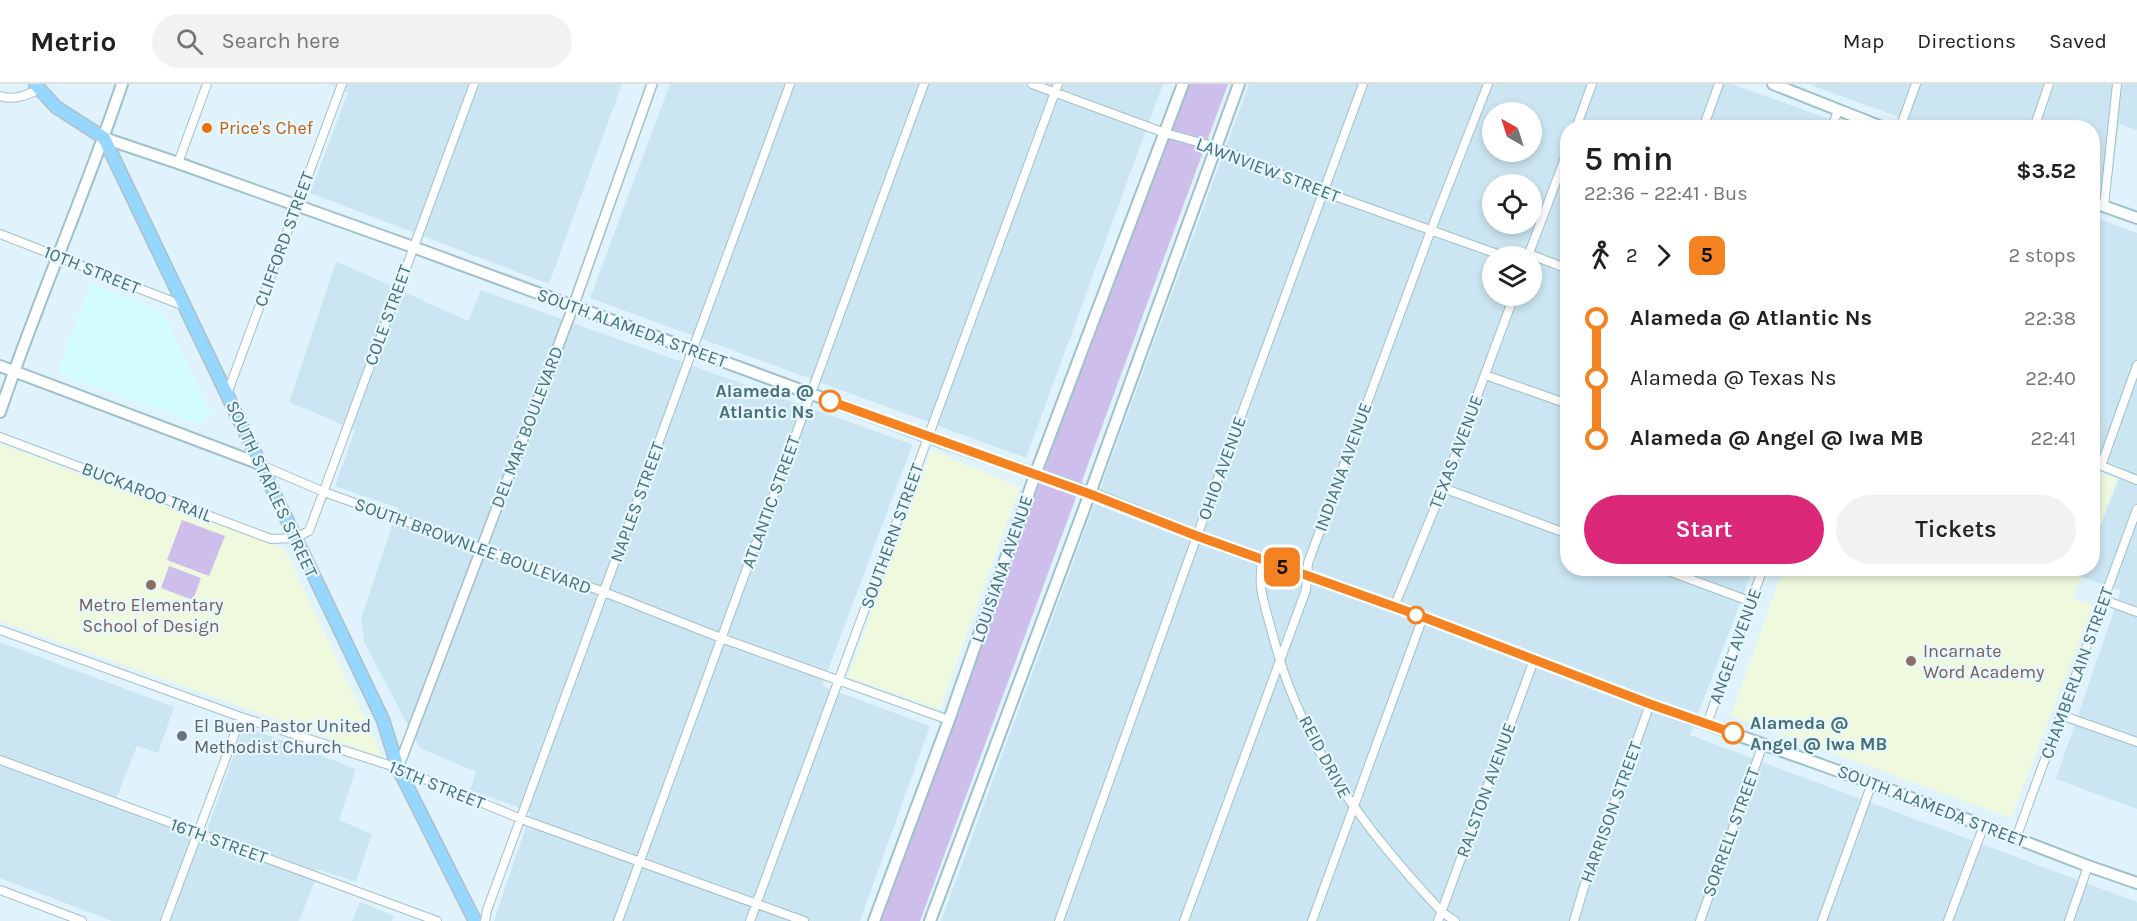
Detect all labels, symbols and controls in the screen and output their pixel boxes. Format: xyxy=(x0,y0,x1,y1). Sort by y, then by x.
search box xyxy=(152,14,572,68)
text: Metrio xyxy=(30,25,116,58)
icon: search xyxy=(173,25,206,58)
text: Search here xyxy=(221,28,340,54)
text: Map xyxy=(1843,29,1884,53)
text: Directions xyxy=(1917,29,2016,53)
text: Saved xyxy=(2049,29,2107,53)
north arrow xyxy=(1482,102,1542,162)
map controls xyxy=(1482,102,1542,306)
place label: Price's Chef xyxy=(219,117,314,139)
marker: Price's Chef xyxy=(200,121,214,135)
street label: LAWNVIEW STREET xyxy=(1193,132,1343,208)
text: 5 min xyxy=(1584,140,1673,178)
text: $3.52 xyxy=(2016,158,2076,184)
street label: CLIFFORD STREET xyxy=(249,168,319,310)
button: locate xyxy=(1482,174,1542,234)
text: 22:36 – 22:41 · Bus xyxy=(1584,182,1748,205)
icon: walk xyxy=(1584,239,1617,272)
icon: forward xyxy=(1647,239,1680,272)
street label: 10TH STREET xyxy=(41,241,143,299)
text: 5 xyxy=(1701,243,1713,267)
text: 2 xyxy=(1626,244,1638,267)
text: 2 stops xyxy=(2009,244,2076,267)
button: layers xyxy=(1482,246,1542,306)
street label: COLE STREET xyxy=(360,262,416,368)
street label: SOUTH ALAMEDA STREET xyxy=(534,283,730,373)
text: Alameda @ Atlantic Ns xyxy=(1630,305,1872,331)
text: 22:38 xyxy=(2024,307,2076,330)
street label: DEL MAR BOULEVARD xyxy=(486,343,568,511)
text: Alameda @ Texas Ns xyxy=(1630,365,1836,391)
text: 22:40 xyxy=(2025,367,2076,390)
place label: Alameda @ Atlantic Ns xyxy=(715,380,814,423)
marker: Alameda @ Atlantic Ns xyxy=(819,390,841,412)
street label: TEXAS AVENUE xyxy=(1424,392,1488,512)
street label: SOUTH STAPLES STREET xyxy=(221,397,323,581)
street label: INDIANA AVENUE xyxy=(1309,399,1377,535)
street label: OHIO AVENUE xyxy=(1193,413,1251,523)
text: Alameda @ Angel @ Iwa MB xyxy=(1630,425,1924,451)
text: 22:41 xyxy=(2030,427,2076,450)
street label: ATLANTIC STREET xyxy=(737,433,805,571)
street label: NAPLES STREET xyxy=(605,439,669,565)
street label: BUCKAROO TRAIL xyxy=(79,457,216,527)
street label: SOUTHERN STREET xyxy=(855,460,929,612)
street label: LOUISIANA AVENUE xyxy=(966,492,1038,646)
street label: SOUTH BROWNLEE BOULEVARD xyxy=(351,493,595,599)
button: Start xyxy=(1584,495,1824,564)
button: Tickets xyxy=(1836,495,2076,564)
line badge: 5 xyxy=(1262,548,1302,586)
text: 5 xyxy=(1276,555,1288,579)
marker: Metro Elementary School of Design xyxy=(144,578,158,592)
street label: CHAMBERLAIN STREET xyxy=(2036,584,2118,762)
street label: ANGEL AVENUE xyxy=(1704,585,1766,707)
place label: Metro Elementary School of Design xyxy=(79,594,224,637)
unlabelled marker xyxy=(1407,606,1425,624)
place label: Incarnate Word Academy xyxy=(1923,640,2045,683)
marker: Incarnate Word Academy xyxy=(1904,654,1918,668)
street label: REID DRIVE xyxy=(1294,712,1356,802)
place label: Alameda @ Angel @ Iwa MB xyxy=(1750,712,1887,755)
place label: El Buen Pastor United Methodist Church xyxy=(194,715,371,758)
street label: RALSTON AVENUE xyxy=(1451,719,1521,861)
marker: Alameda @ Angel @ Iwa MB xyxy=(1722,722,1744,744)
marker: El Buen Pastor United Methodist Church xyxy=(175,729,189,743)
street label: HARRISON STREET xyxy=(1575,738,1647,886)
street label: 15TH STREET xyxy=(386,756,488,814)
street label: SOUTH ALAMEDA STREET xyxy=(1834,760,2030,852)
street label: SORRELL STREET xyxy=(1697,764,1765,900)
street label: 16TH STREET xyxy=(167,813,271,869)

